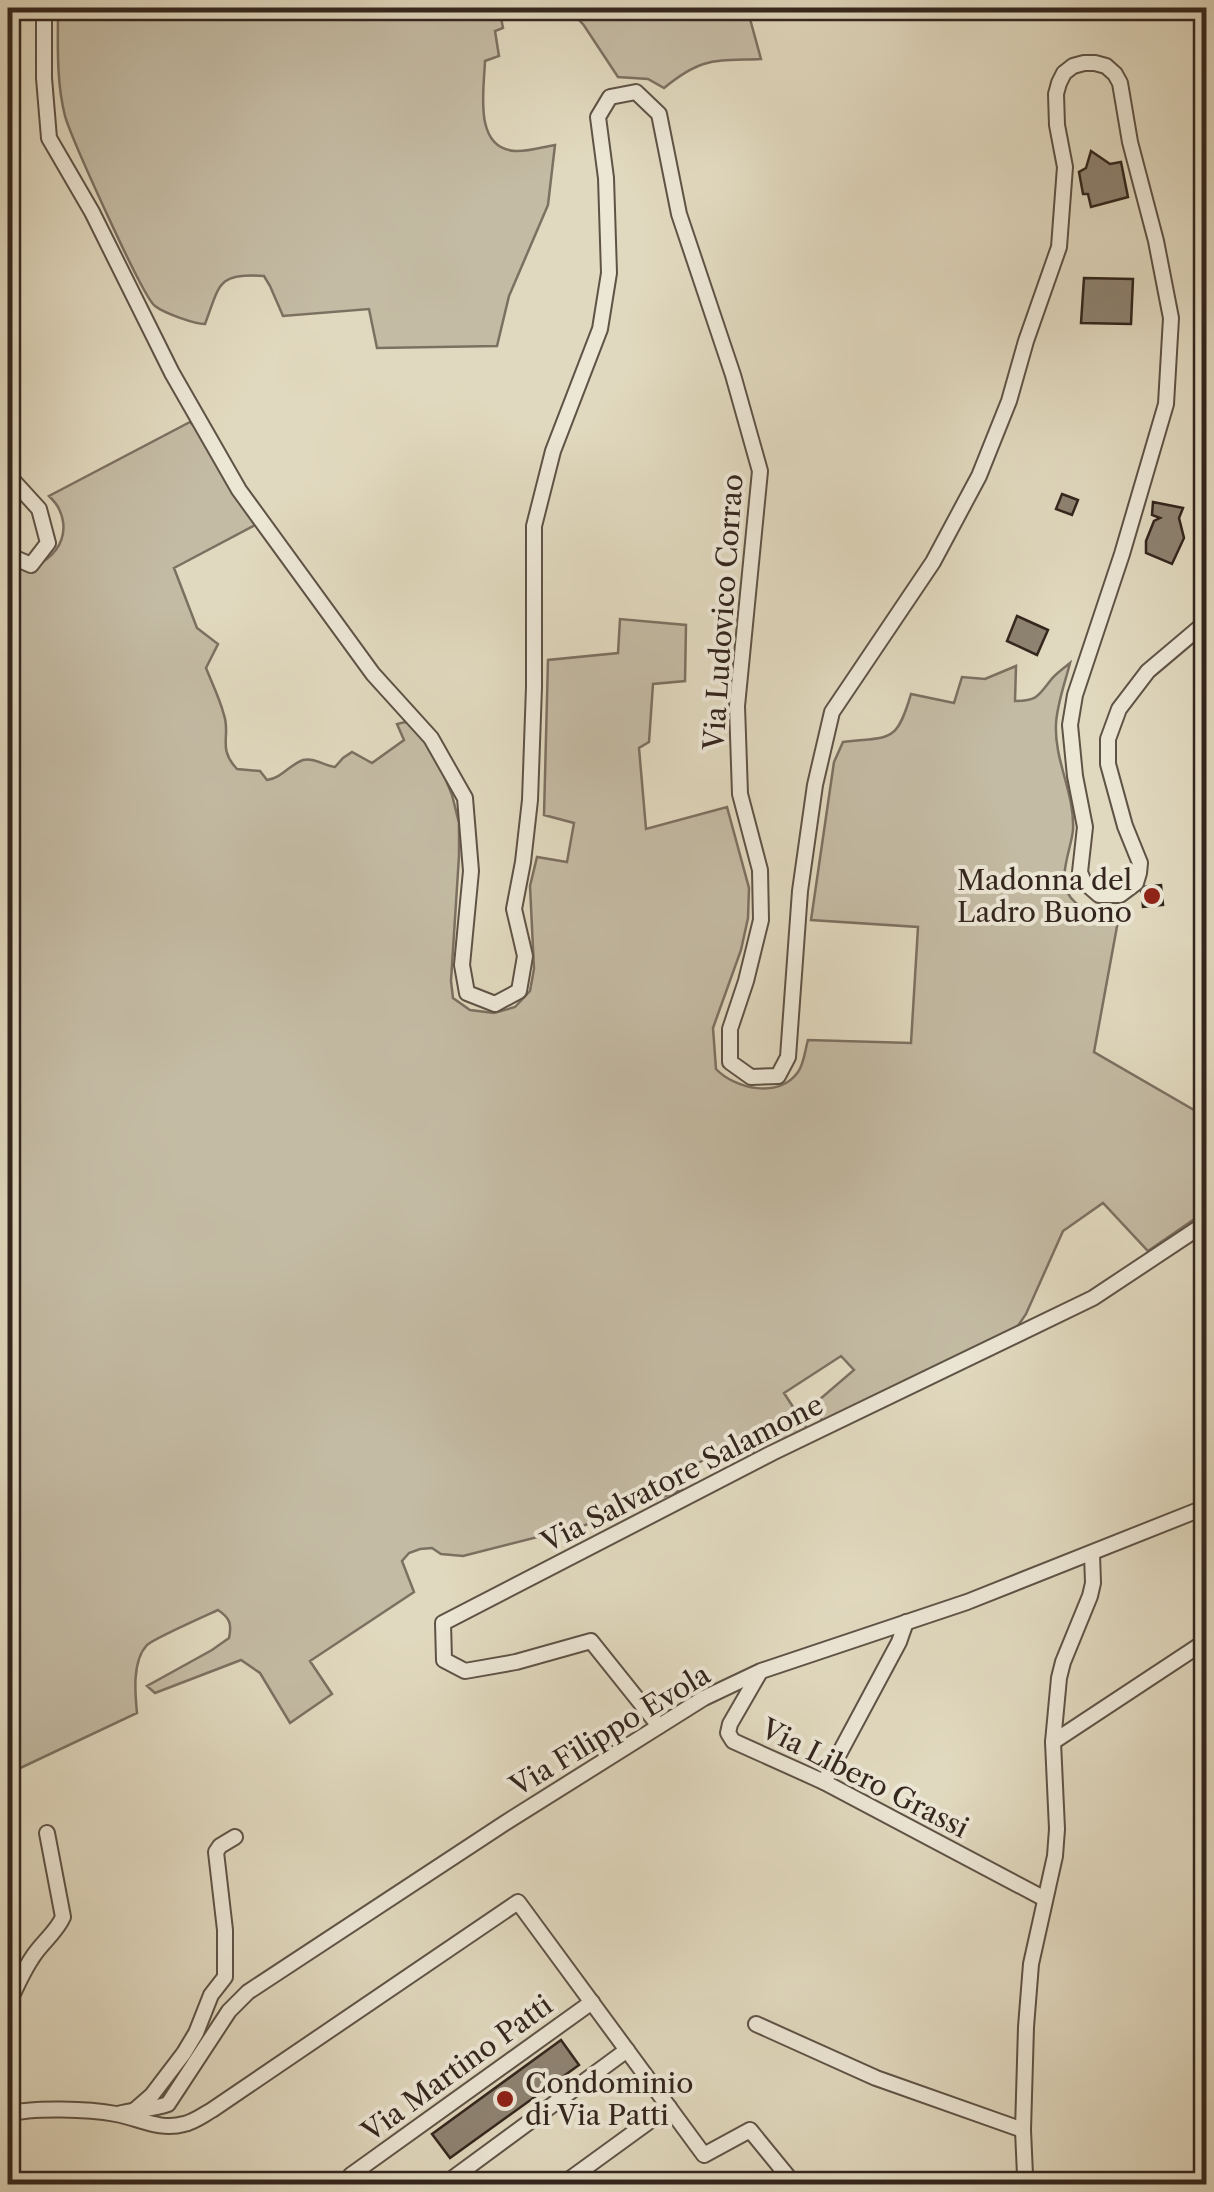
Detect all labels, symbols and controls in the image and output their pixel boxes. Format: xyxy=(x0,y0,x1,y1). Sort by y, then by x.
street label: Via Ludovico Corrao xyxy=(696,473,750,752)
place label: Madonna del Ladro Buono xyxy=(957,863,1132,929)
marker: Madonna del Ladro Buono xyxy=(1141,885,1163,907)
street label: Via Salvatore Salamone xyxy=(535,1387,829,1559)
street label: Via Filippo Evola xyxy=(503,1657,716,1804)
street label: Via Libero Grassi xyxy=(755,1711,974,1845)
street label: Via Martino Patti xyxy=(354,1988,559,2149)
place label: Condominio di Via Patti xyxy=(525,2066,693,2132)
marker: Condominio di Via Patti xyxy=(494,2088,516,2110)

